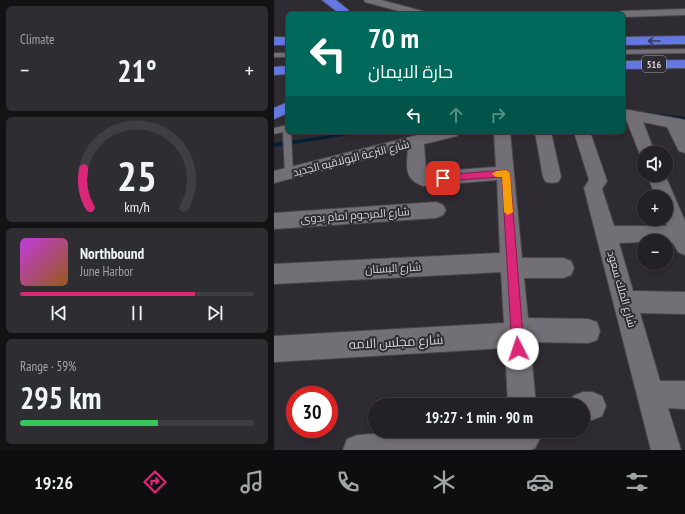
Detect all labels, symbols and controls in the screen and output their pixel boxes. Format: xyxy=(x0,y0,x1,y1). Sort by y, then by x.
text: 70 m xyxy=(368,19,419,56)
icon: left xyxy=(302,28,354,80)
text: Climate xyxy=(20,31,54,48)
one-way arrow xyxy=(648,37,661,45)
text: 21° xyxy=(117,51,157,90)
text: − xyxy=(20,56,29,84)
text: + xyxy=(245,56,254,84)
road number: 516 xyxy=(642,56,666,72)
text: حارة الايمان xyxy=(368,60,453,83)
icon: left xyxy=(403,104,425,126)
icon: ahead xyxy=(445,104,467,126)
icon: right xyxy=(487,104,509,126)
street label: شارع الترعة البولاقيه الجديد xyxy=(291,137,411,180)
map controls xyxy=(637,146,673,270)
button: sound xyxy=(637,146,673,182)
text: 25 xyxy=(117,148,157,201)
pin xyxy=(426,161,460,195)
icon: arrive xyxy=(432,167,454,189)
button: + xyxy=(637,190,673,226)
text: km/h xyxy=(124,196,150,215)
street label: شارع المرحوم امام بدوى xyxy=(300,204,410,227)
button: − xyxy=(637,234,673,270)
text: Northbound xyxy=(80,244,144,263)
street label: شارع الملك سعود xyxy=(603,249,640,329)
street label: شارع البستان xyxy=(365,260,421,277)
text: June Harbor xyxy=(80,263,133,280)
icon: previous xyxy=(48,302,70,324)
icon: pause xyxy=(126,302,148,324)
icon: next xyxy=(204,302,226,324)
position arrow xyxy=(497,328,539,370)
street label: شارع مجلس الامه xyxy=(348,331,444,353)
text: Range · 59% xyxy=(20,358,76,375)
text: 295 km xyxy=(20,378,101,417)
speed limit sign: 30 xyxy=(286,386,338,438)
text: 19:27 · 1 min · 90 m xyxy=(425,408,533,427)
icon: directions xyxy=(141,468,169,496)
icon: music xyxy=(238,468,266,496)
icon: phone xyxy=(334,468,362,496)
icon: climate xyxy=(430,468,458,496)
icon: car xyxy=(526,468,554,496)
icon: filters xyxy=(623,468,651,496)
text: 19:26 xyxy=(34,471,73,494)

